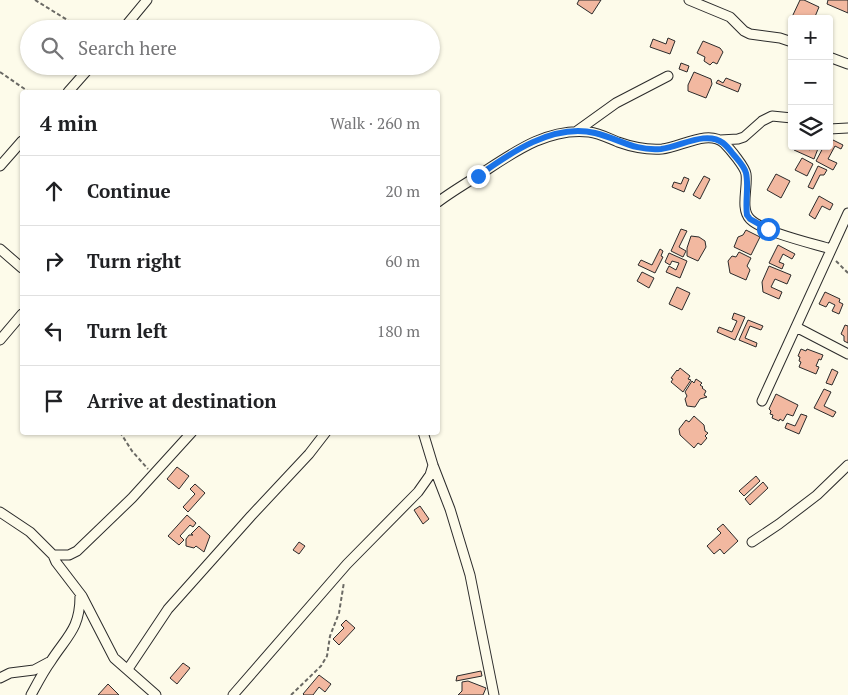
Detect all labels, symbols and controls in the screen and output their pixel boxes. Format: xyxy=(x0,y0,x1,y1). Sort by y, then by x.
map controls xyxy=(788,15,833,150)
button: + xyxy=(788,15,833,60)
search box xyxy=(20,20,440,75)
icon: search xyxy=(38,34,66,62)
text: Search here xyxy=(78,35,177,60)
button: − xyxy=(788,60,833,105)
button: layers xyxy=(788,105,833,150)
text: 4 min xyxy=(40,109,97,137)
text: Walk · 260 m xyxy=(330,112,420,134)
route end xyxy=(467,165,490,188)
icon: ahead xyxy=(40,177,68,205)
text: Continue xyxy=(87,178,171,203)
text: 20 m xyxy=(385,180,420,202)
route start xyxy=(757,218,780,241)
icon: right xyxy=(40,247,68,275)
text: Turn right xyxy=(87,248,181,273)
text: 60 m xyxy=(385,250,420,272)
icon: left xyxy=(40,317,68,345)
text: Turn left xyxy=(87,318,168,343)
text: 180 m xyxy=(377,320,420,342)
icon: arrive xyxy=(40,387,68,415)
text: Arrive at destination xyxy=(87,388,276,413)

